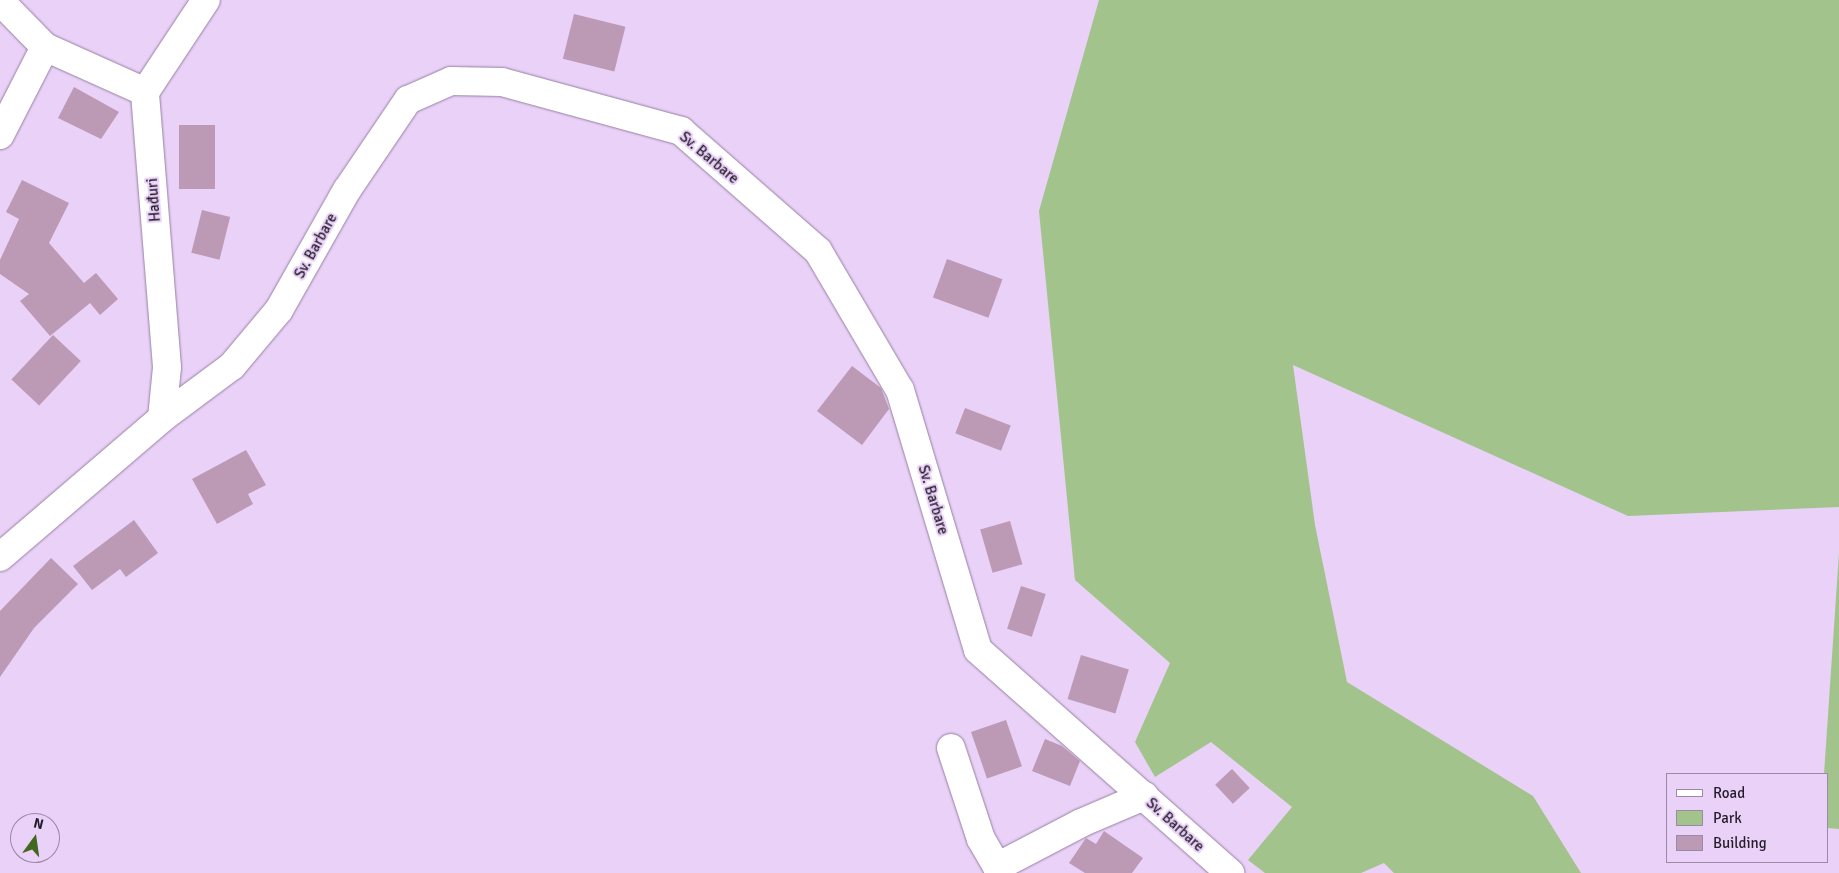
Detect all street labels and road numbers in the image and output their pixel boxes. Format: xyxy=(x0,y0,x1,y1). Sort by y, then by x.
street label: Sv. Barbare xyxy=(676,128,742,188)
street label: Hađuri xyxy=(143,178,165,222)
street label: Sv. Barbare xyxy=(291,210,341,282)
street label: Sv. Barbare xyxy=(914,463,952,537)
street label: Sv. Barbare xyxy=(1142,794,1208,856)

